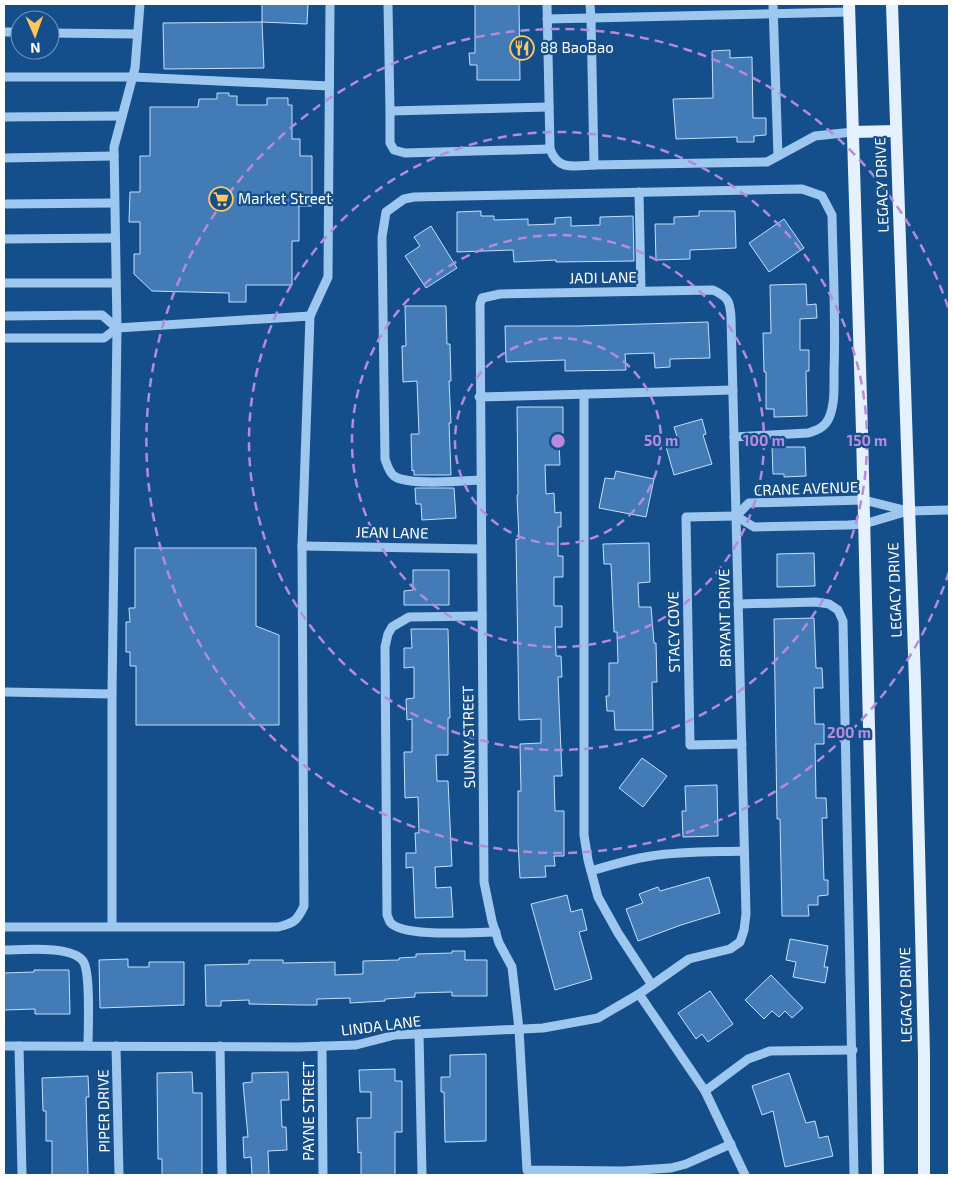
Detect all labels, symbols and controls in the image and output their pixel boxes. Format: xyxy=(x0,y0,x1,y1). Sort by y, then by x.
north arrow xyxy=(10,10,60,60)
restaurant icon: 88 BaoBao xyxy=(509,35,535,61)
place label: 88 BaoBao xyxy=(540,38,614,56)
text: N xyxy=(30,40,41,57)
street label: LEGACY DRIVE xyxy=(870,137,892,233)
supermarket icon: Market Street xyxy=(208,186,234,212)
place label: Market Street xyxy=(238,189,332,207)
street label: JADI LANE xyxy=(569,267,637,287)
text: 50 m xyxy=(644,431,678,449)
text: 100 m xyxy=(743,431,785,449)
text: 150 m xyxy=(847,431,887,449)
centre of rings xyxy=(549,432,567,450)
street label: CRANE AVENUE xyxy=(753,477,858,499)
street label: JEAN LANE xyxy=(355,522,429,542)
street label: LEGACY DRIVE xyxy=(883,542,905,638)
street label: BRYANT DRIVE xyxy=(714,569,734,667)
street label: STACY COVE xyxy=(663,591,683,673)
street label: SUNNY STREET xyxy=(458,685,478,789)
text: 200 m xyxy=(827,723,871,741)
street label: LEGACY DRIVE xyxy=(895,947,915,1043)
street label: LINDA LANE xyxy=(340,1011,422,1039)
street label: PAYNE STREET xyxy=(299,1061,317,1161)
street label: PIPER DRIVE xyxy=(93,1069,113,1153)

